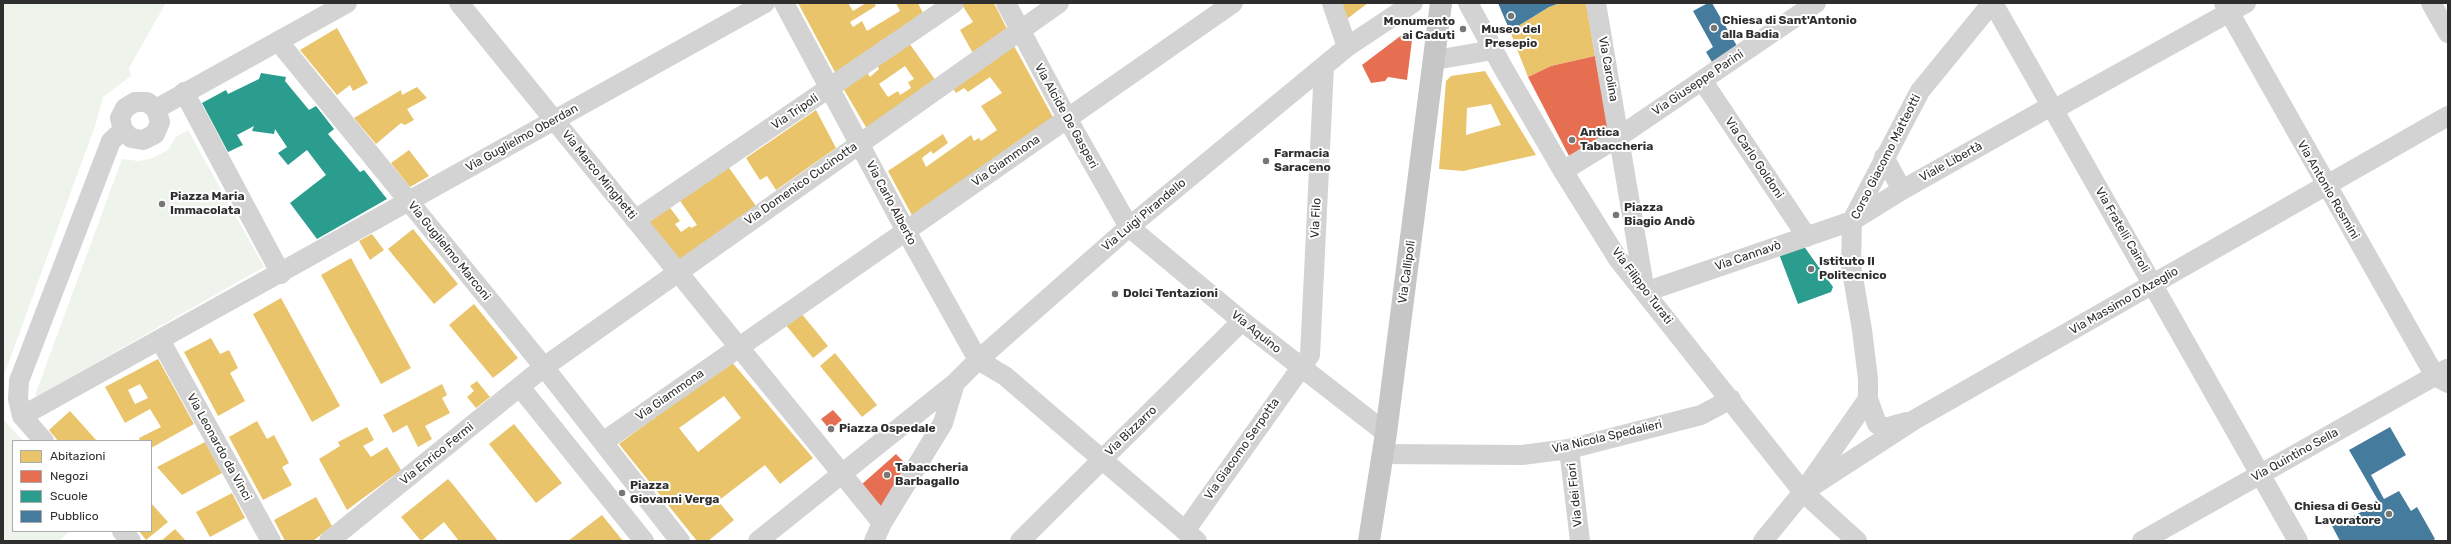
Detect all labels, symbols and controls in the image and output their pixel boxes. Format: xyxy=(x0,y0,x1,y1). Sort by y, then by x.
marker: Museo del Presepio xyxy=(1506,11,1516,21)
place label: Chiesa di Sant'Antonio alla Badia xyxy=(1722,14,1857,42)
place label: Monumento ai Caduti xyxy=(1384,15,1455,43)
place label: Museo del Presepio xyxy=(1481,23,1541,51)
marker: Chiesa di Sant'Antonio alla Badia xyxy=(1709,23,1719,33)
marker: Monumento ai Caduti xyxy=(1458,24,1468,34)
street label: Via Carolina xyxy=(1595,35,1621,103)
street label: Via Giuseppe Parini xyxy=(1650,47,1746,119)
street label: Via Alcide De Gasperi xyxy=(1031,61,1101,171)
street label: Via Tripoli xyxy=(769,91,821,133)
street label: Corso Giacomo Matteotti xyxy=(1848,92,1924,222)
street label: Via Guglielmo Oberdan xyxy=(463,101,581,175)
street label: Via Carlo Goldoni xyxy=(1722,115,1786,201)
place label: Antica Tabaccheria xyxy=(1580,126,1653,154)
street label: Via Marco Minghetti xyxy=(559,128,639,222)
street label: Via Giammona xyxy=(969,132,1043,190)
marker: Antica Tabaccheria xyxy=(1567,135,1577,145)
street label: Via Antonio Rosmini xyxy=(2294,138,2362,242)
street label: Viale Libertà xyxy=(1917,139,1985,185)
street label: Via Domenico Cucinotta xyxy=(742,140,860,228)
place label: Farmacia Saraceno xyxy=(1274,147,1331,175)
marker: Farmacia Saraceno xyxy=(1261,156,1271,166)
street label: Via Carlo Alberto xyxy=(863,158,919,248)
street label: Via Luigi Pirandello xyxy=(1099,176,1189,254)
street label: Via Fratelli Cairoli xyxy=(2092,185,2152,275)
place label: Piazza Maria Immacolata xyxy=(170,190,245,218)
street label: Via Filo xyxy=(1308,198,1324,238)
marker: Piazza Maria Immacolata xyxy=(157,199,167,209)
street label: Via Guglielmo Marconi xyxy=(405,199,493,303)
place label: Piazza Biagio Andò xyxy=(1624,201,1695,229)
marker: Piazza Biagio Andò xyxy=(1611,210,1621,220)
street label: Via Cannavò xyxy=(1713,238,1783,274)
street label: Via Callipoli xyxy=(1395,240,1419,304)
street label: Via Filippo Turati xyxy=(1609,245,1675,327)
place label: Istituto Il Politecnico xyxy=(1819,255,1887,283)
marker: Istituto Il Politecnico xyxy=(1806,264,1816,274)
street label: Via Massimo D'Azeglio xyxy=(2067,264,2181,338)
place label: Dolci Tentazioni xyxy=(1123,287,1218,301)
marker: Dolci Tentazioni xyxy=(1110,289,1120,299)
street label: Via Aquino xyxy=(1228,308,1284,356)
street label: Via Giammona xyxy=(633,366,707,424)
street label: Via Leonardo da Vinci xyxy=(184,391,254,503)
street label: Via Giacomo Serpotta xyxy=(1201,395,1283,503)
street label: Via Bizzarro xyxy=(1102,403,1160,459)
street label: Via Nicola Spedalieri xyxy=(1551,417,1663,457)
street label: Via Enrico Fermi xyxy=(397,420,477,488)
place label: Piazza Ospedale xyxy=(839,422,936,436)
marker: Piazza Ospedale xyxy=(826,424,836,434)
street label: Via Quintino Sella xyxy=(2249,425,2341,485)
legend xyxy=(12,440,152,532)
text: Abitazioni xyxy=(50,449,105,463)
place label: Tabaccheria Barbagallo xyxy=(895,461,968,489)
street label: Via dei Fiori xyxy=(1564,462,1586,528)
text: Negozi xyxy=(50,469,88,483)
marker: Tabaccheria Barbagallo xyxy=(882,470,892,480)
place label: Piazza Giovanni Verga xyxy=(630,479,719,507)
marker: Piazza Giovanni Verga xyxy=(617,488,627,498)
text: Scuole xyxy=(50,489,88,503)
place label: Chiesa di Gesù Lavoratore xyxy=(2294,500,2381,528)
text: Pubblico xyxy=(50,509,99,523)
marker: Chiesa di Gesù Lavoratore xyxy=(2384,509,2394,519)

